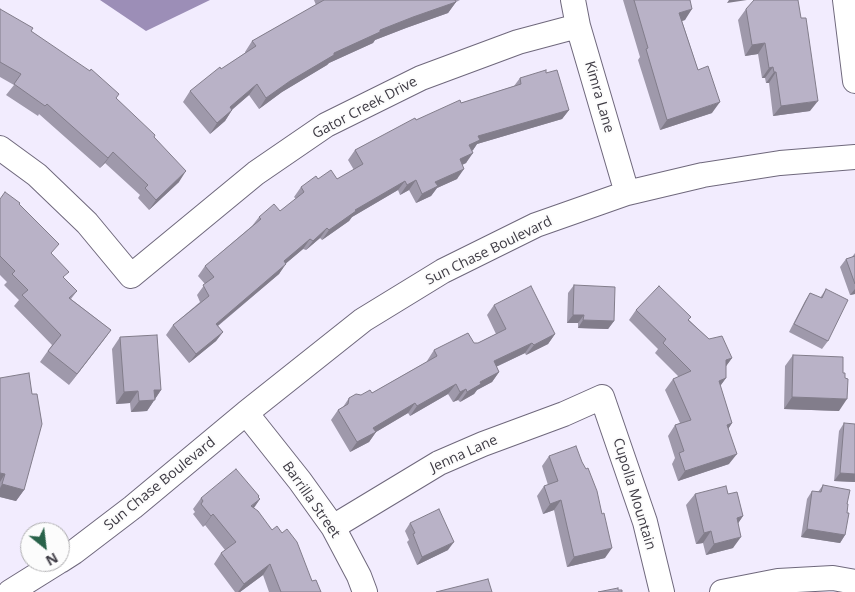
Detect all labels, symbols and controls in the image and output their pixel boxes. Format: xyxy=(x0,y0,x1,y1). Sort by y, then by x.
street label: Kimra Lane xyxy=(581,59,617,135)
street label: Gator Creek Drive xyxy=(310,73,420,143)
street label: Sun Chase Boulevard xyxy=(423,213,555,289)
street label: Jenna Lane xyxy=(428,432,500,476)
street label: Sun Chase Boulevard xyxy=(101,434,219,534)
street label: Cupolla Mountain xyxy=(609,436,659,552)
street label: Barrilla Street xyxy=(278,459,344,541)
north arrow xyxy=(20,522,70,572)
text: N xyxy=(42,549,62,571)

